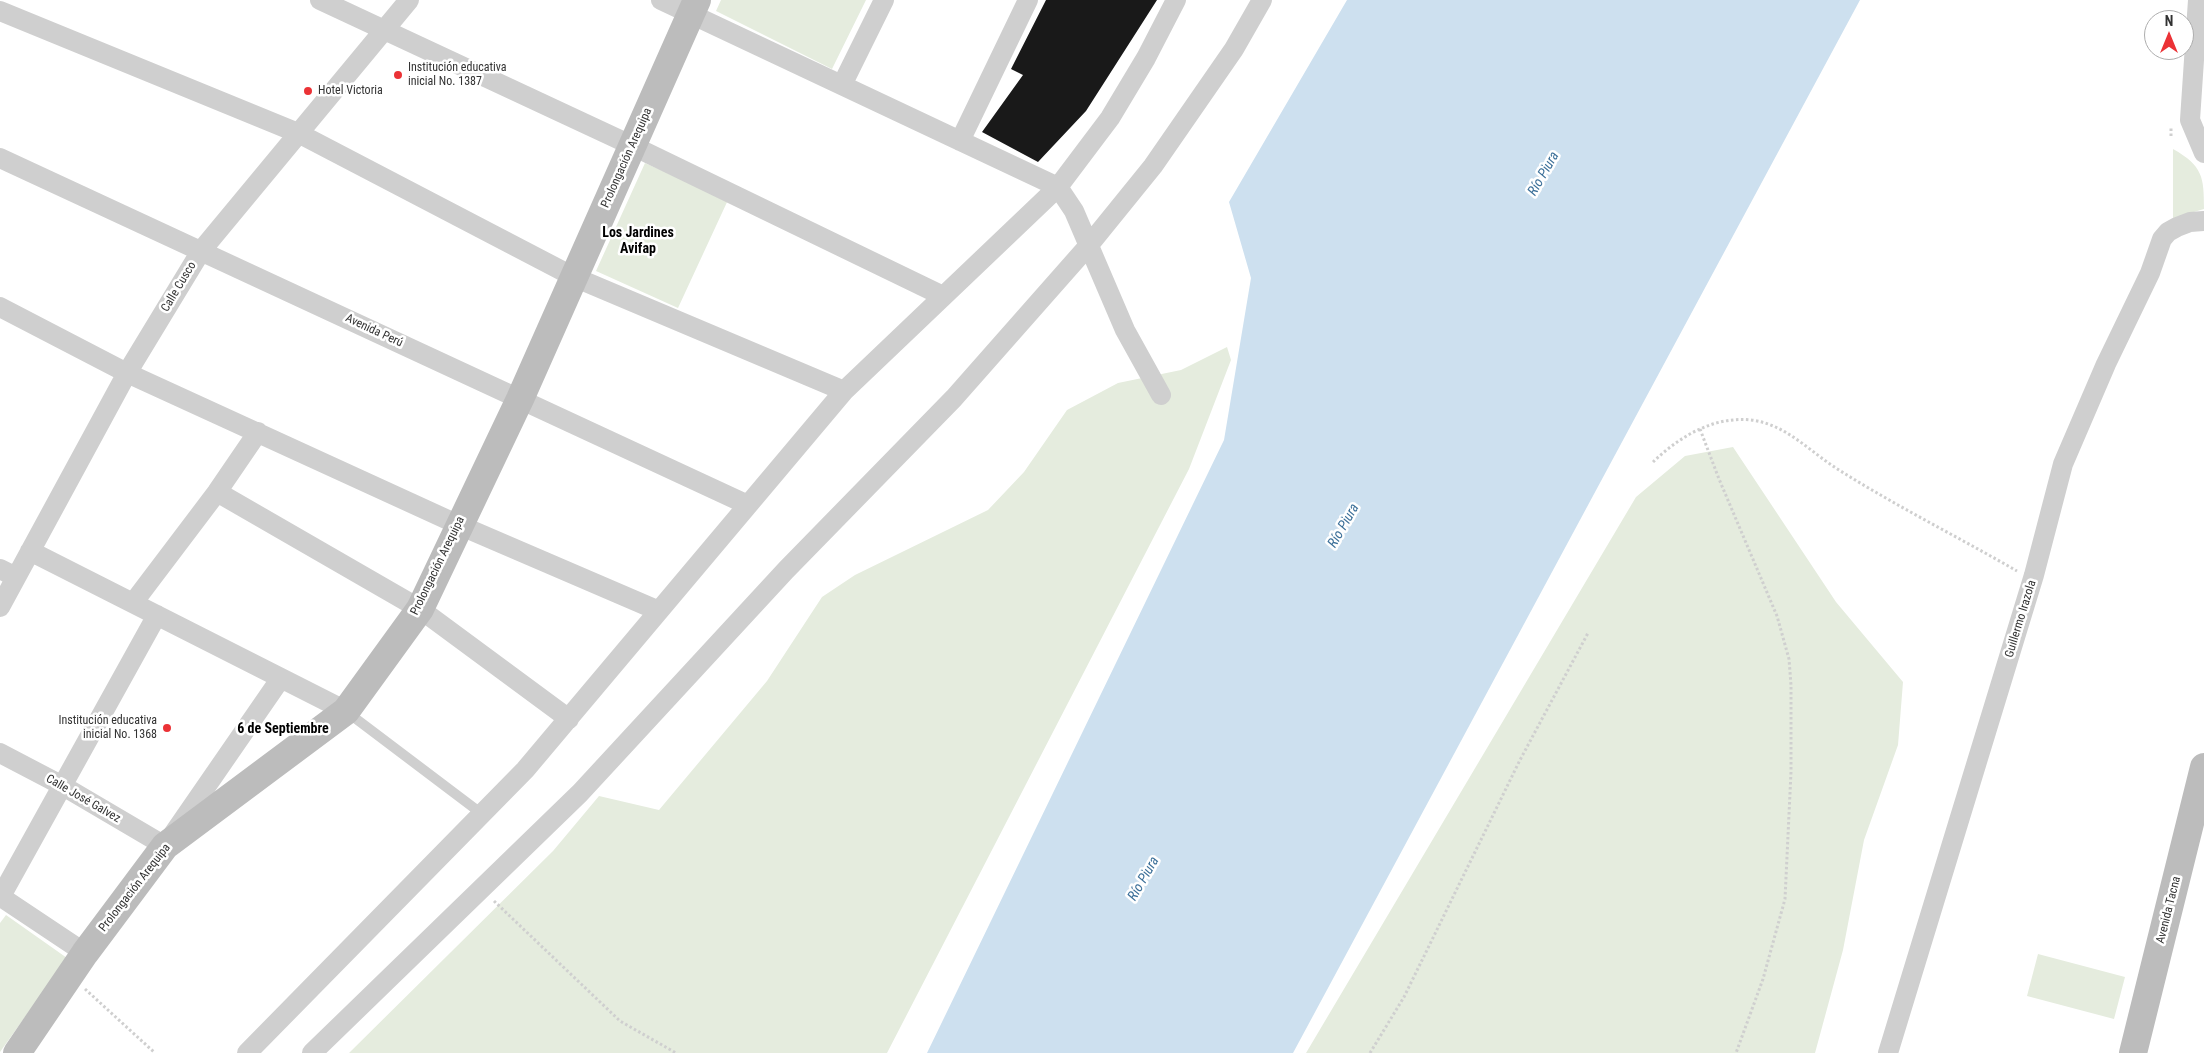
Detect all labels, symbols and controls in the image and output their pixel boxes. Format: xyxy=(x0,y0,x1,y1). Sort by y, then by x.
north arrow xyxy=(2144,10,2194,60)
text: N xyxy=(2165,13,2173,29)
place label: Institución educativa inicial No. 1387 xyxy=(408,61,507,89)
marker: Institución educativa inicial No. 1387 xyxy=(392,69,404,81)
place label: Hotel Victoria xyxy=(318,84,383,98)
marker: Hotel Victoria xyxy=(302,85,314,97)
street label: Prolongación Arequipa xyxy=(599,106,655,210)
water label: Río Piura xyxy=(1525,149,1563,199)
district label: Los Jardines Avifap xyxy=(602,225,674,258)
street label: Calle Cusco xyxy=(158,259,200,315)
street label: Avenida Perú xyxy=(343,311,405,351)
water label: Río Piura xyxy=(1325,501,1363,551)
street label: Prolongación Arequipa xyxy=(408,514,468,618)
street label: Guillermo Irazola xyxy=(2002,579,2040,659)
place label: Institución educativa inicial No. 1368 xyxy=(58,714,157,742)
district label: 6 de Septiembre xyxy=(237,721,329,737)
marker: Institución educativa inicial No. 1368 xyxy=(161,722,173,734)
street label: Calle José Galvez xyxy=(43,772,123,826)
street label: Prolongación Arequipa xyxy=(96,841,174,935)
water label: Río Piura xyxy=(1125,854,1163,904)
street label: Avenida Tacna xyxy=(2154,875,2184,945)

